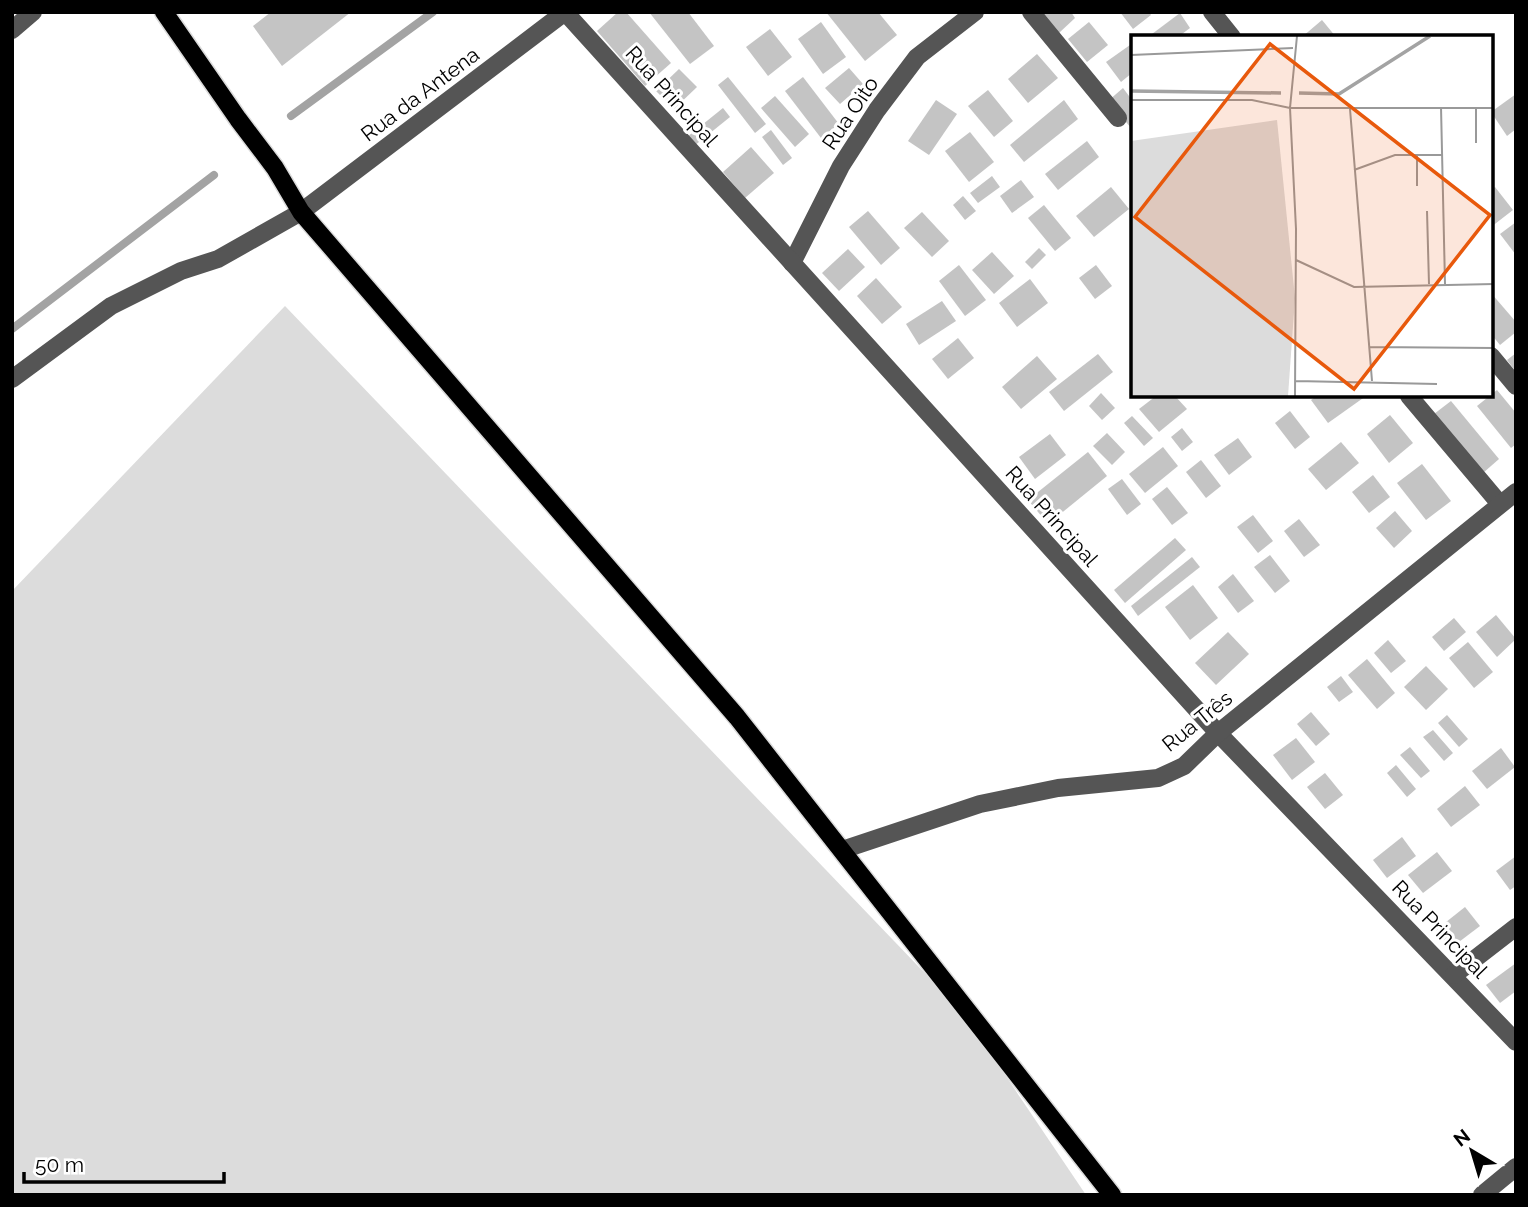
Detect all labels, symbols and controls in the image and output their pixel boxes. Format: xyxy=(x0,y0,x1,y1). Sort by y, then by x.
inset map xyxy=(1131,35,1493,397)
street label: Rua Principal xyxy=(620,41,724,152)
street label: Rua da Antena xyxy=(356,42,484,146)
street label: Rua Oito xyxy=(817,72,883,154)
street label: Rua Principal xyxy=(1000,461,1104,572)
street label: Rua Três xyxy=(1157,685,1237,757)
street label: Rua Principal xyxy=(1387,875,1493,983)
north arrow xyxy=(1437,1116,1507,1186)
text: N xyxy=(1449,1124,1474,1151)
scale bar xyxy=(24,1140,224,1184)
text: 50 m xyxy=(35,1152,84,1177)

